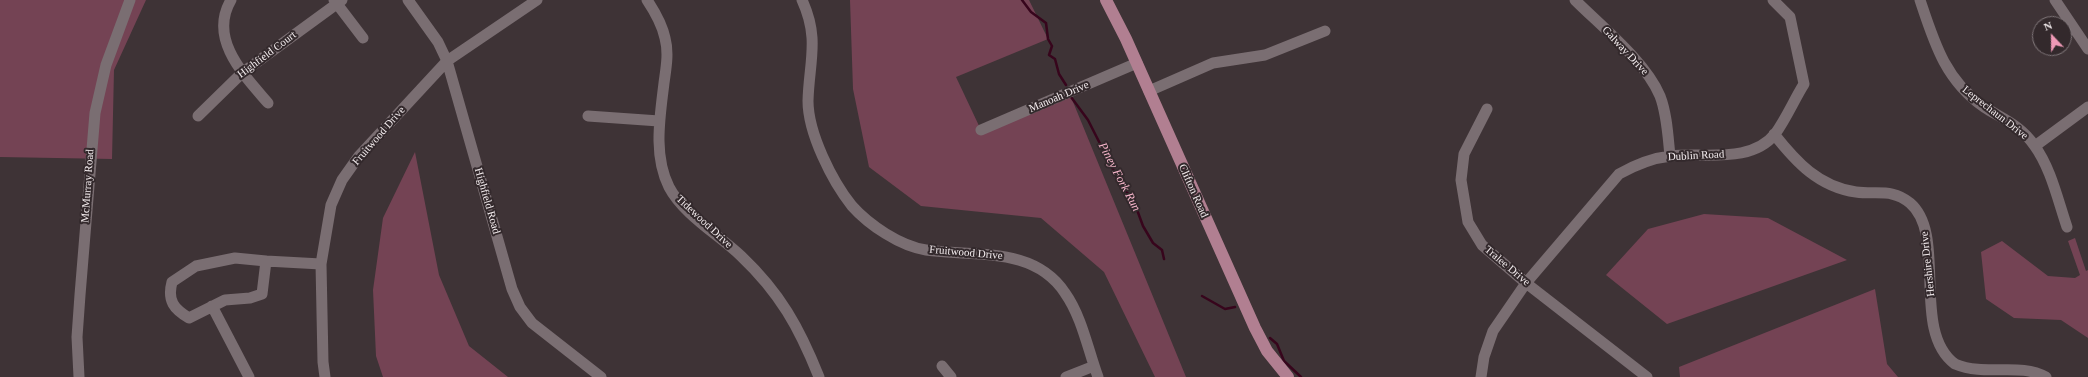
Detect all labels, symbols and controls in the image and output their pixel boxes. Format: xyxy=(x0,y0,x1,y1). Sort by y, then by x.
north arrow xyxy=(2032,16,2072,56)
text: N xyxy=(2042,19,2054,33)
street label: Galway Drive xyxy=(1599,24,1651,78)
street label: Highfield Court xyxy=(235,29,299,81)
street label: Manoah Drive xyxy=(1027,78,1091,116)
street label: Leprechaun Drive xyxy=(1960,83,2030,143)
street label: Fruitwood Drive xyxy=(350,104,408,168)
water label: Piney Fork Run xyxy=(1095,140,1143,214)
street label: Dublin Road xyxy=(1667,148,1725,164)
street label: McMurray Road xyxy=(79,149,97,223)
street label: Clifton Road xyxy=(1175,162,1211,220)
street label: Highfield Road xyxy=(471,166,503,236)
street label: Tidewood Drive xyxy=(673,193,735,251)
street label: Hershire Drive xyxy=(1918,231,1938,297)
street label: Fruitwood Drive xyxy=(929,243,1003,263)
street label: Tralee Drive xyxy=(1482,243,1532,289)

